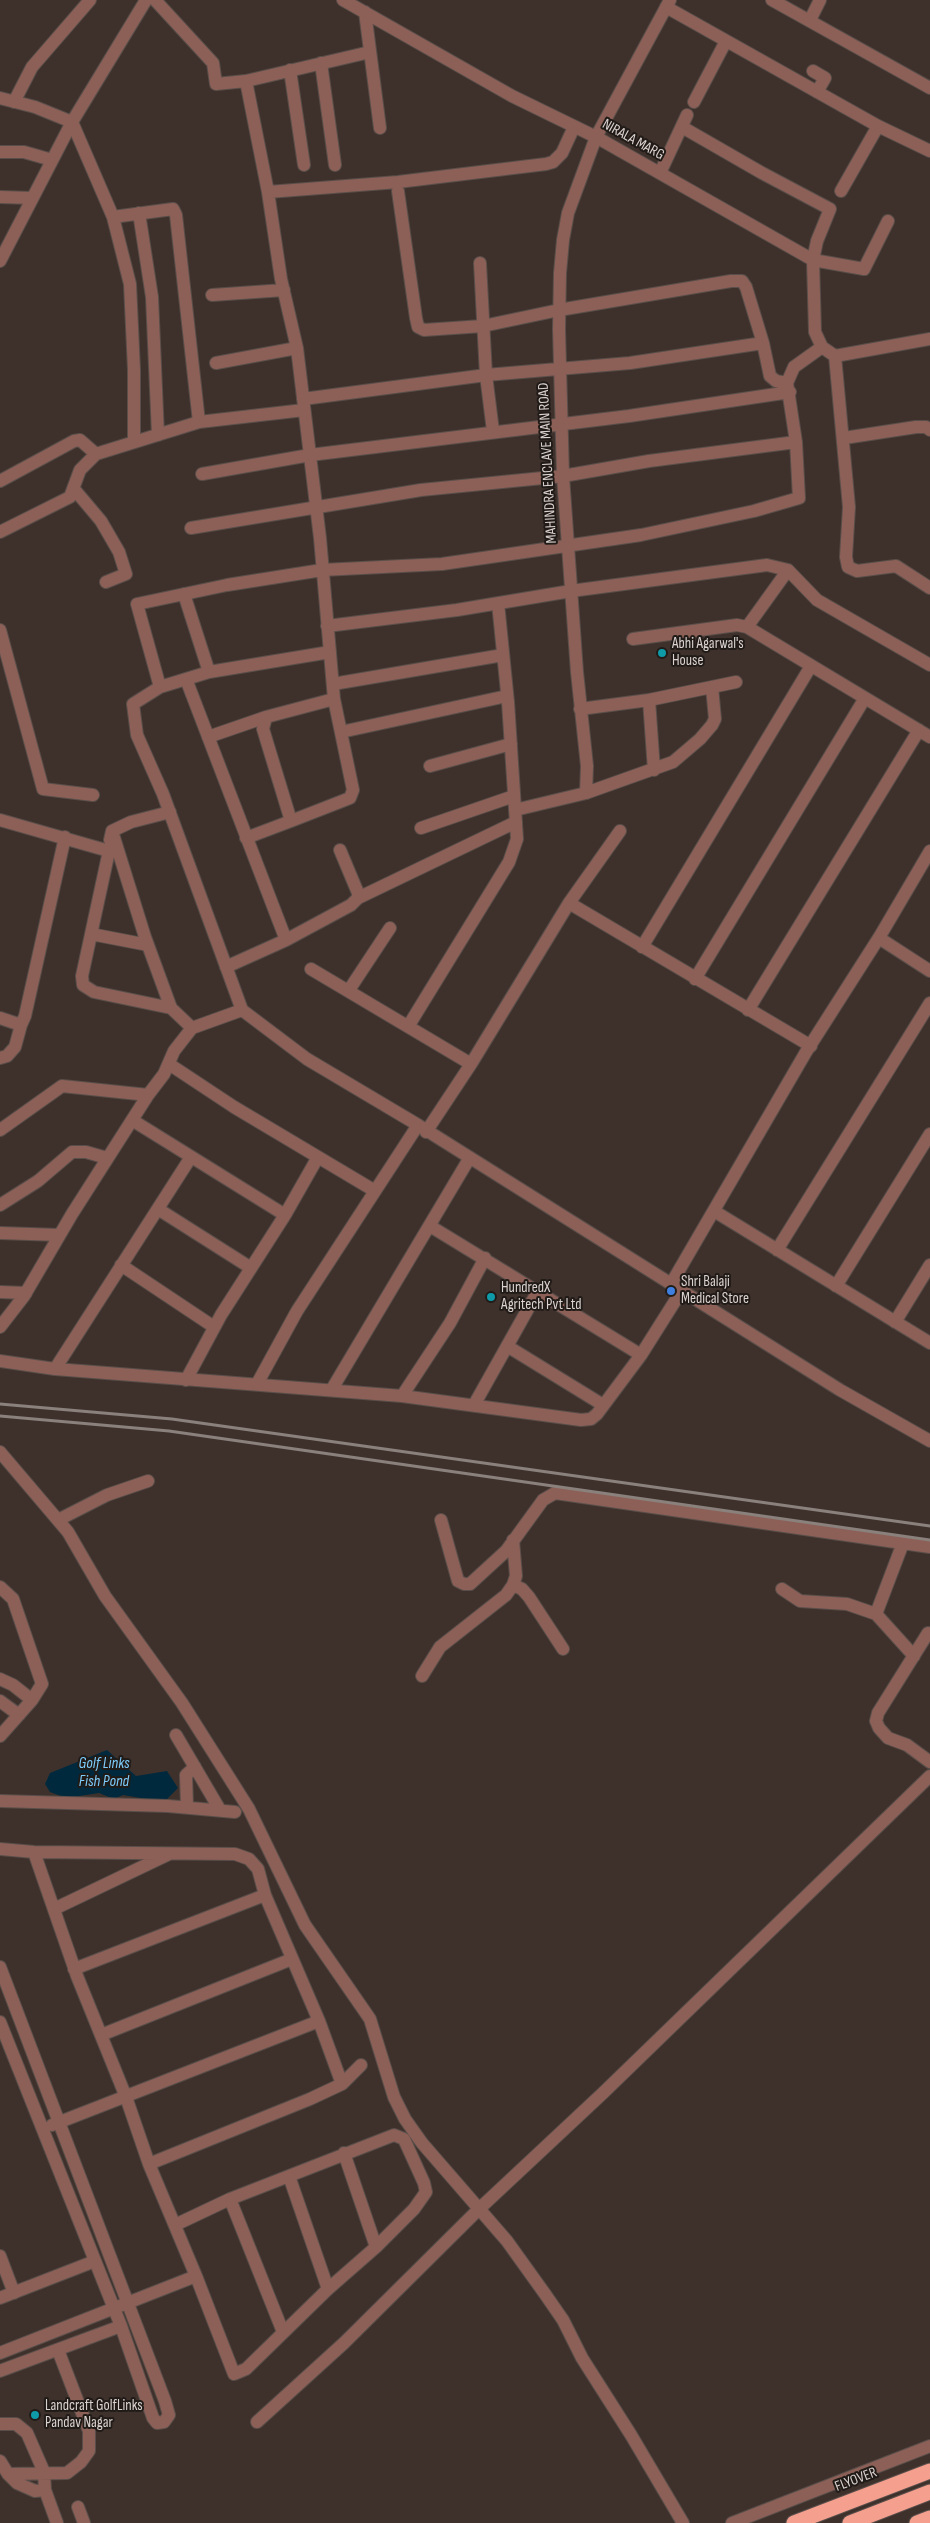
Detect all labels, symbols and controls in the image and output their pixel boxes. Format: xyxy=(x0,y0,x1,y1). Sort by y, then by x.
street label: NIRALA MARG xyxy=(599,116,667,164)
street label: MAHINDRA ENCLAVE MAIN ROAD xyxy=(535,382,561,544)
place label: Abhi Agarwal's House xyxy=(672,635,744,670)
marker: Abhi Agarwal's House xyxy=(656,647,668,659)
place label: Shri Balaji Medical Store xyxy=(681,1273,749,1308)
place label: HundredX Agritech Pvt Ltd xyxy=(501,1279,581,1314)
marker: Shri Balaji Medical Store xyxy=(665,1285,677,1297)
marker: HundredX Agritech Pvt Ltd xyxy=(485,1291,497,1303)
water label: Golf Links Fish Pond xyxy=(78,1754,130,1792)
place label: Landcraft GolfLinks Pandav Nagar xyxy=(45,2397,143,2432)
marker: Landcraft GolfLinks Pandav Nagar xyxy=(29,2409,41,2421)
street label: FLYOVER xyxy=(832,2464,880,2496)

